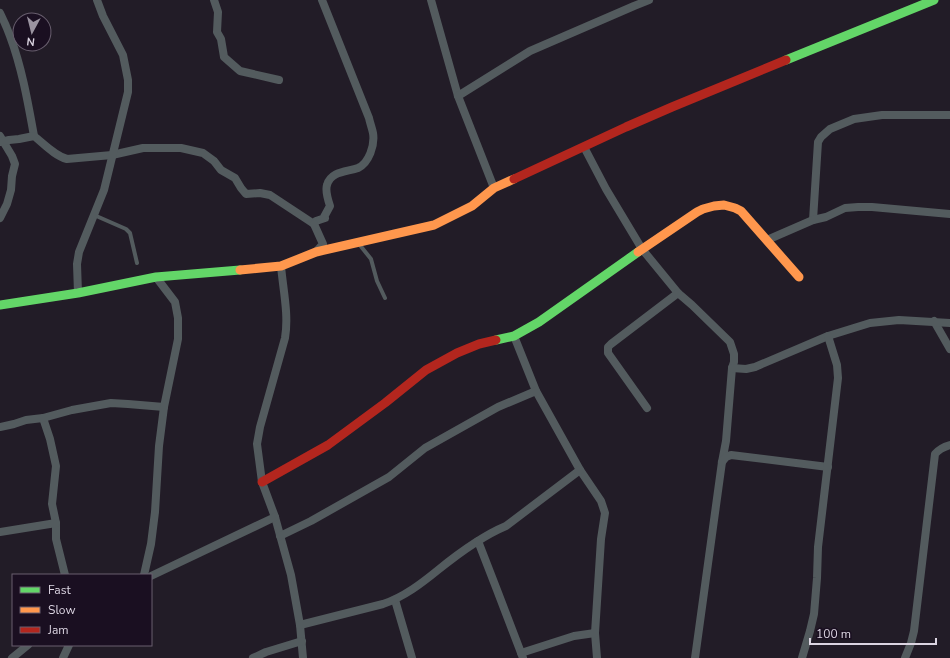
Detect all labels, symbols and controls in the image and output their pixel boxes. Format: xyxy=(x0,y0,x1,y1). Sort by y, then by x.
north arrow xyxy=(12,12,52,52)
text: N xyxy=(26,33,36,49)
legend xyxy=(12,574,152,646)
text: Fast xyxy=(48,582,71,598)
text: Slow xyxy=(48,602,76,618)
scale bar xyxy=(810,620,936,646)
text: Jam xyxy=(47,622,69,638)
text: 100 m xyxy=(816,626,851,642)

